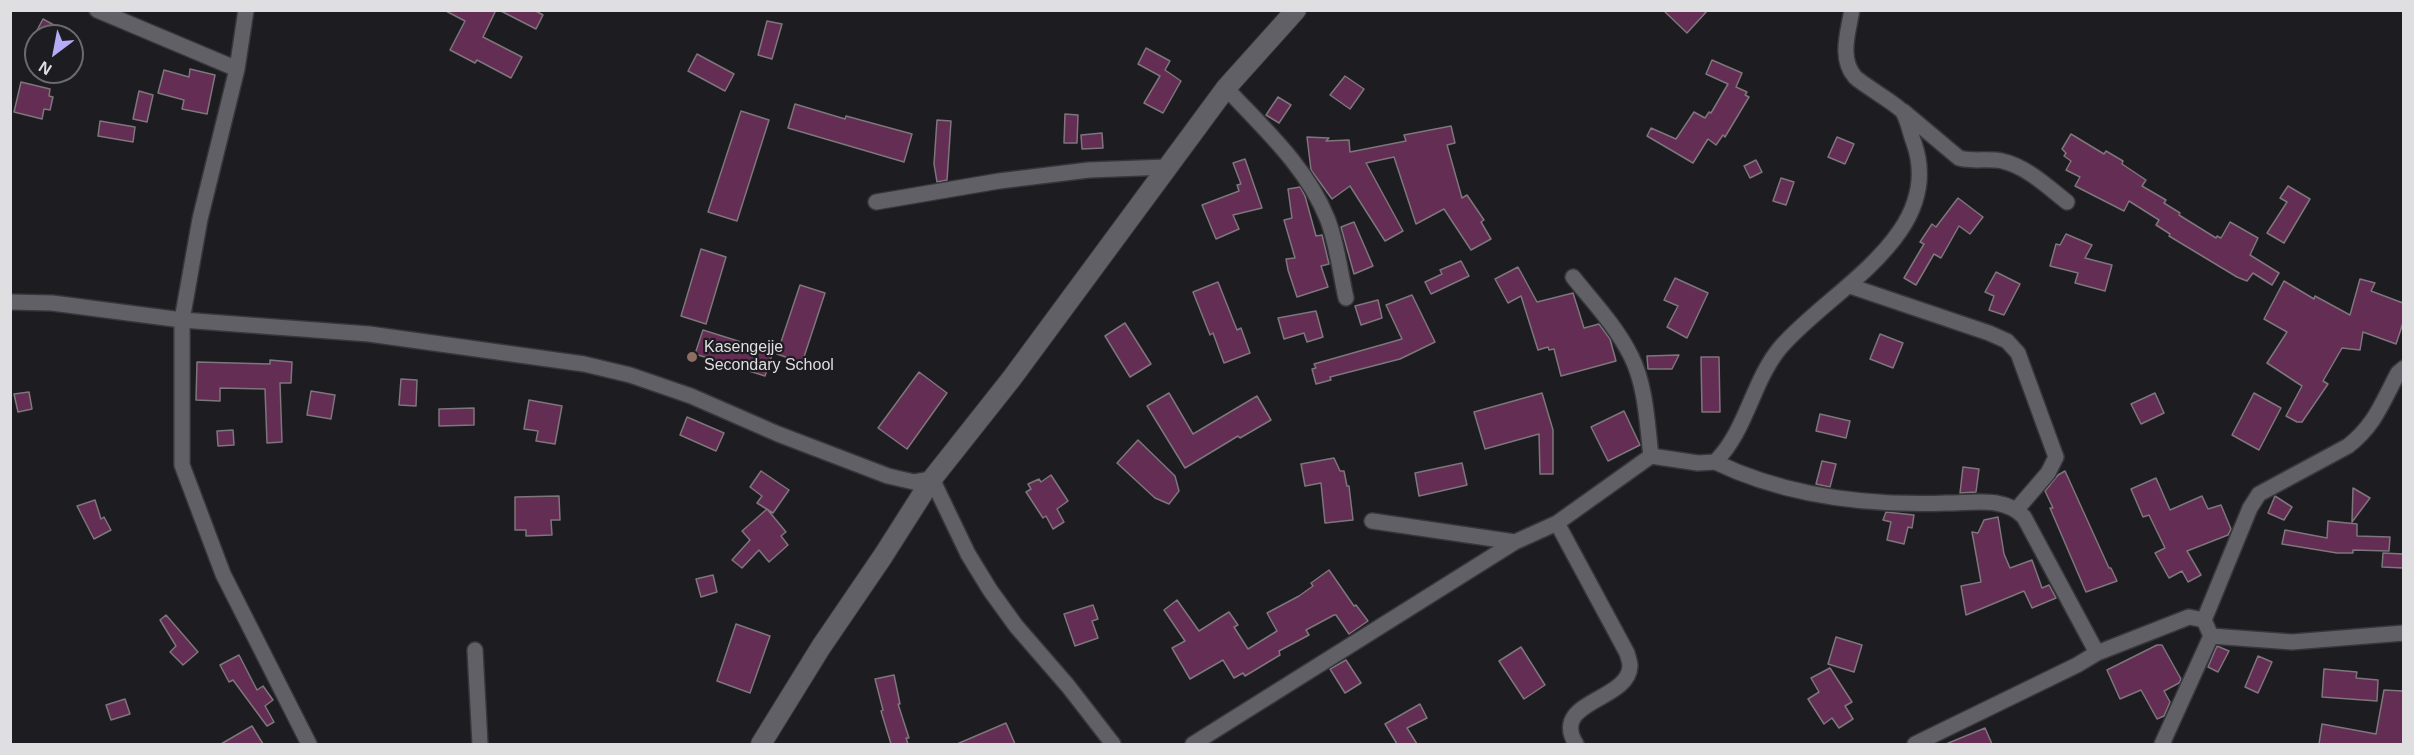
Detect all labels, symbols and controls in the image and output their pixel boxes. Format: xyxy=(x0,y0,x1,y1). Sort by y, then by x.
north arrow xyxy=(24,24,84,84)
text: N xyxy=(36,58,55,78)
place label: Kasengejje Secondary School xyxy=(704,338,834,376)
marker: Kasengejje Secondary School xyxy=(685,350,699,364)

